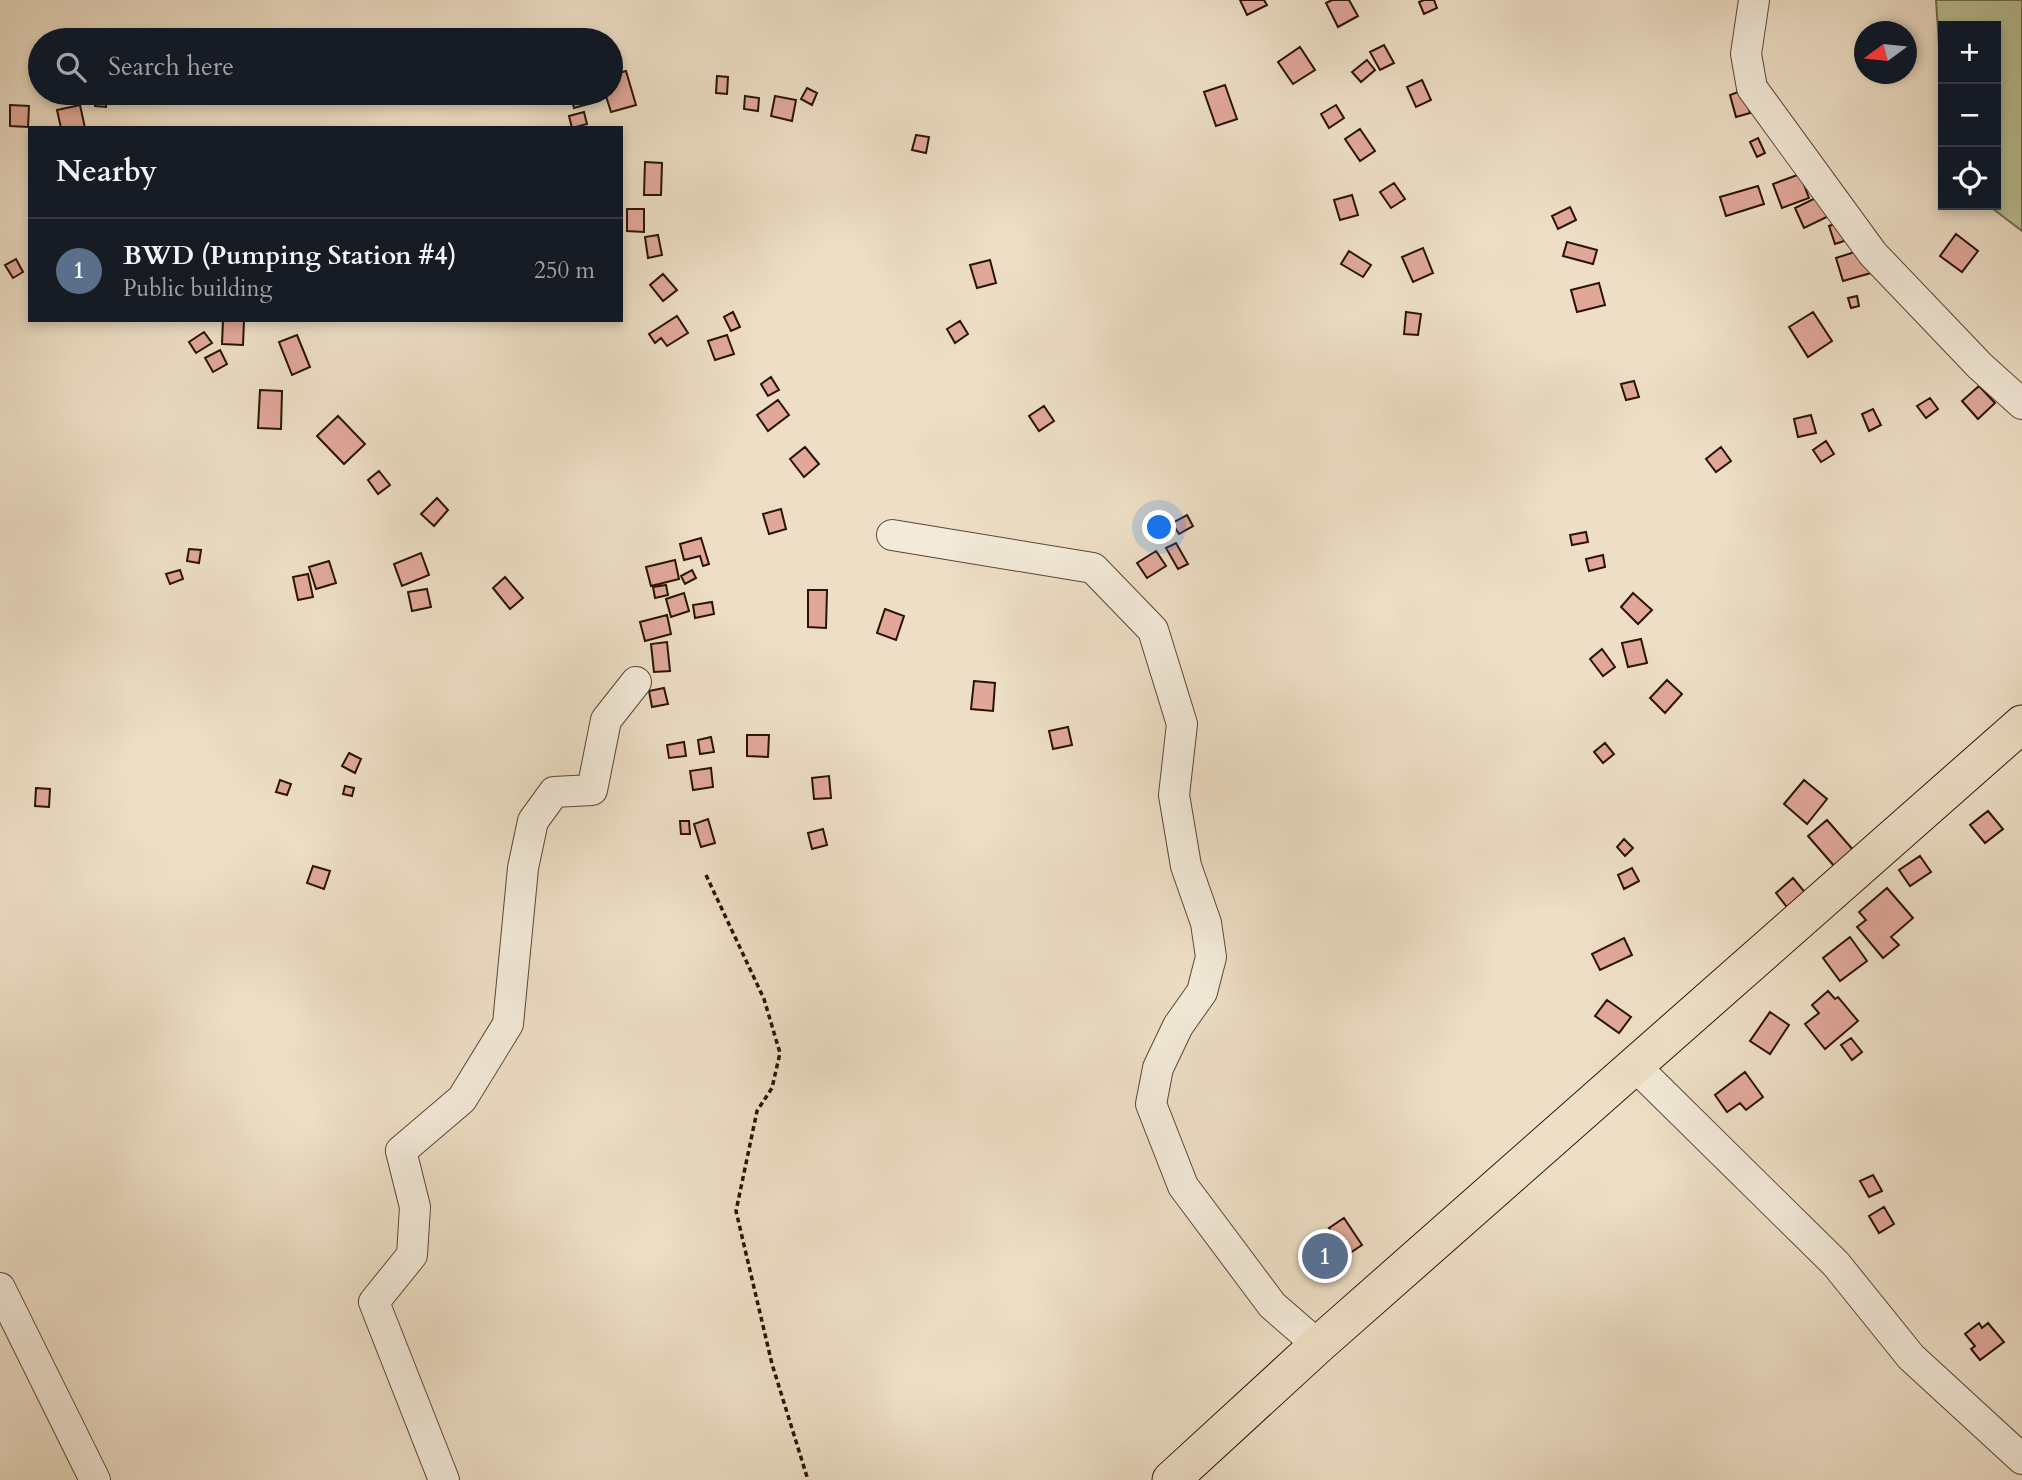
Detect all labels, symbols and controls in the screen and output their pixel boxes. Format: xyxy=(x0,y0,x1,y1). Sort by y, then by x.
north arrow xyxy=(1854,21,1917,84)
map controls xyxy=(1938,21,2001,210)
button: + xyxy=(1938,21,2001,84)
search box xyxy=(28,28,623,105)
icon: search xyxy=(52,48,90,86)
text: Search here xyxy=(108,49,234,84)
button: − xyxy=(1938,84,2001,147)
button: locate xyxy=(1938,147,2001,210)
text: Nearby xyxy=(56,151,157,192)
text: BWD (Pumping Station #4) xyxy=(123,238,456,273)
text: 1 xyxy=(73,255,85,286)
text: 250 m xyxy=(534,255,595,286)
text: Public building xyxy=(123,273,273,304)
your location xyxy=(1142,510,1176,544)
pin: 1 xyxy=(1302,1230,1348,1282)

